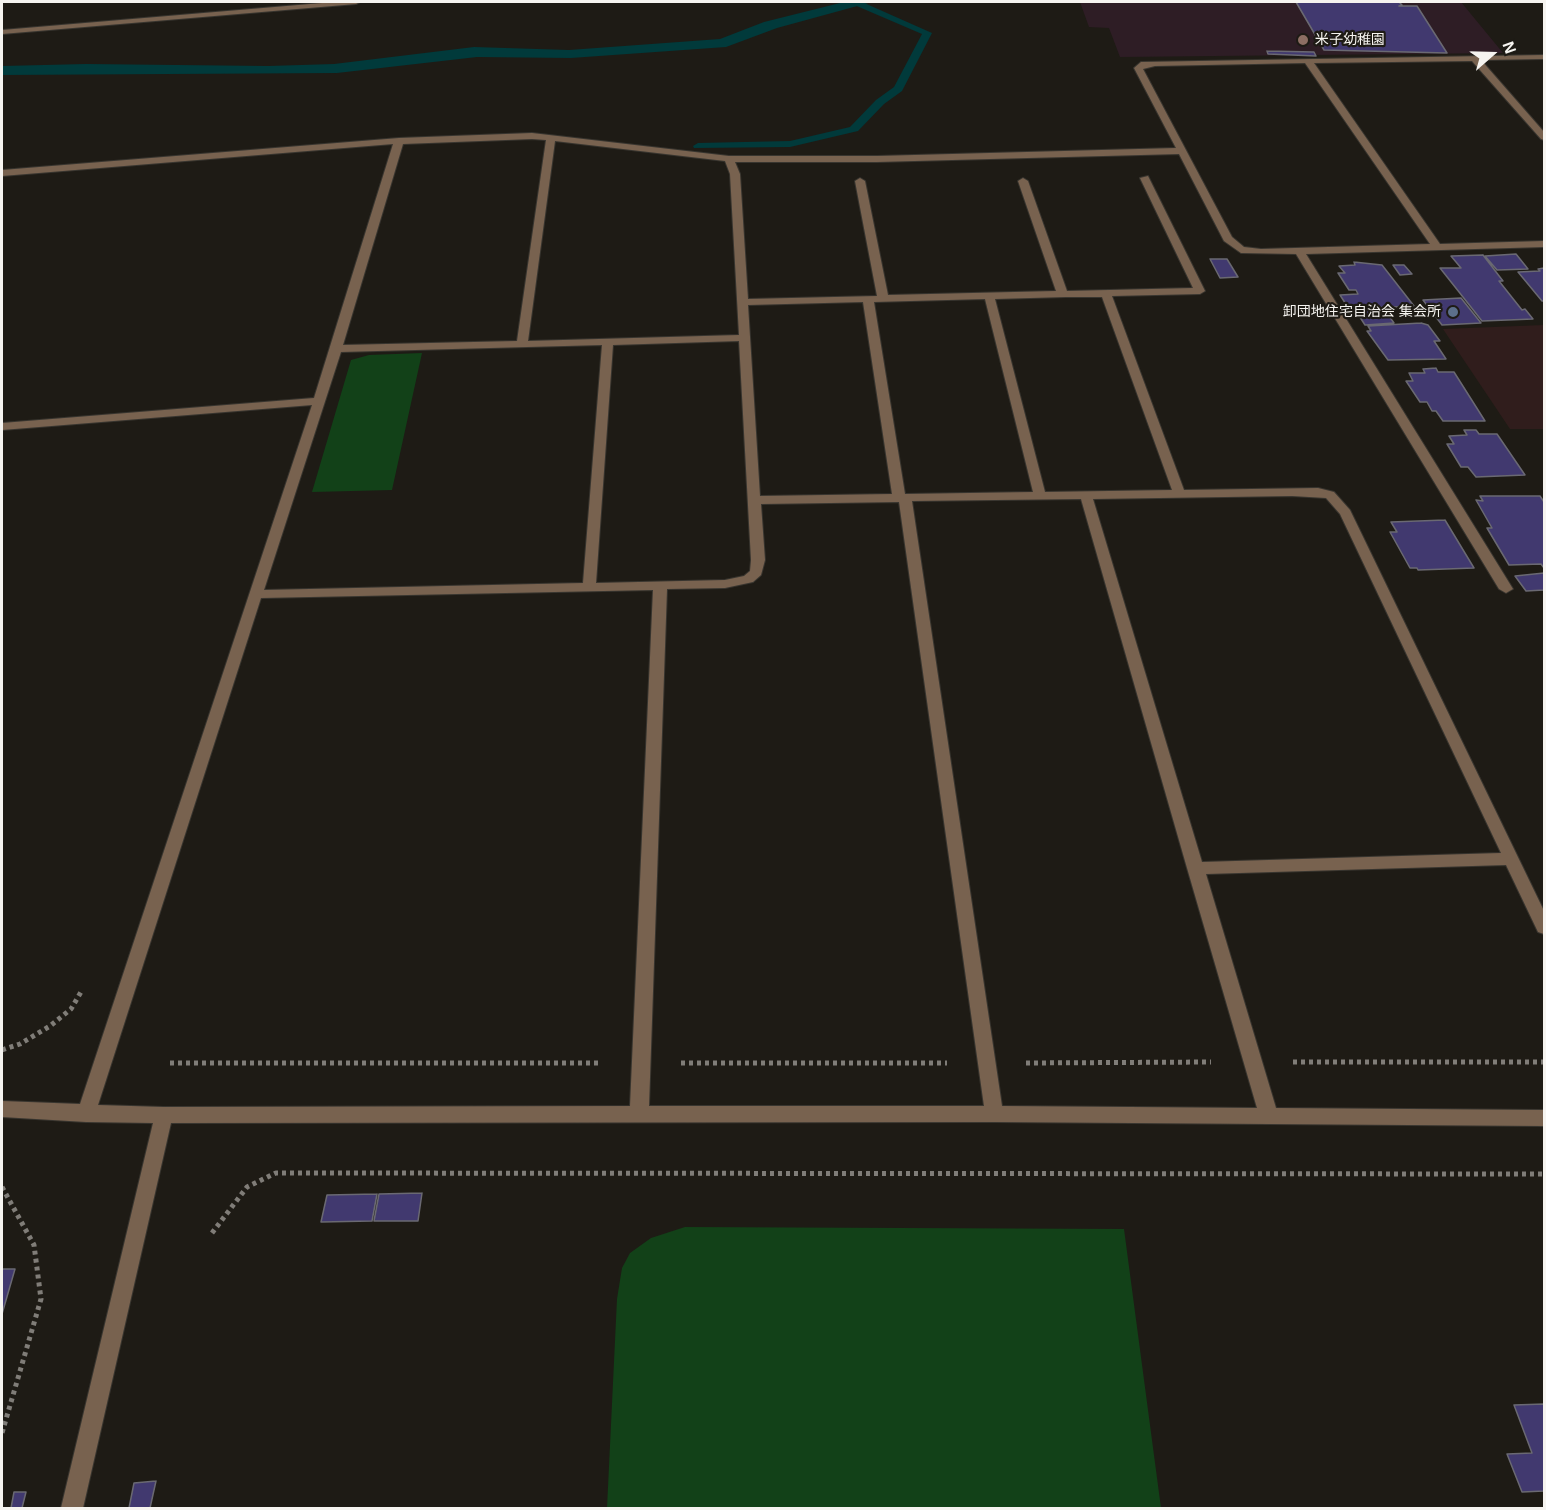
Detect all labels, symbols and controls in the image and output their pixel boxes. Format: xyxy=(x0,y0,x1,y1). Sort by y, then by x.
north arrow xyxy=(1462,24,1522,84)
place label: 米子幼稚園 xyxy=(1315,32,1385,48)
marker: 米子幼稚園 xyxy=(1296,33,1310,47)
text: N xyxy=(1499,39,1519,56)
place label: 卸団地住宅自治会 集会所 xyxy=(1283,304,1441,320)
marker: 卸団地住宅自治会 集会所 xyxy=(1446,305,1460,319)

